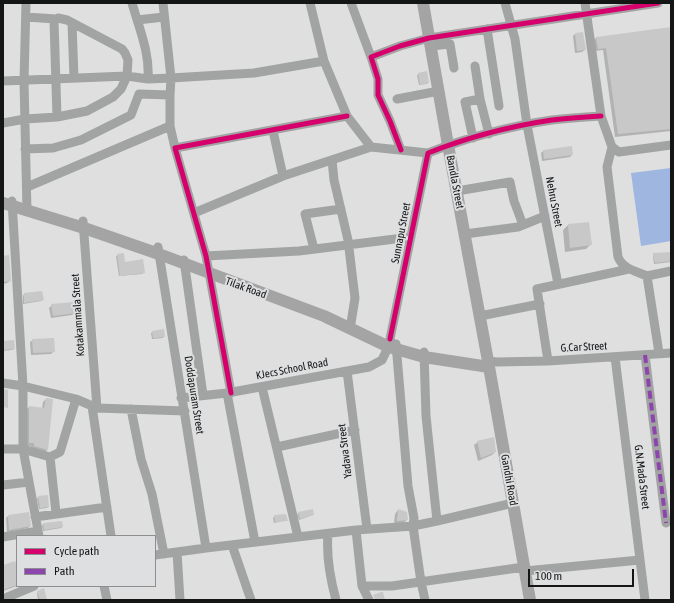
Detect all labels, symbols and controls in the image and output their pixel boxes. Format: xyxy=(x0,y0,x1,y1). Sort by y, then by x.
street label: Bandla Street xyxy=(443,154,467,210)
street label: Nehru Street xyxy=(543,176,565,228)
street label: Sunnapu Street xyxy=(389,201,413,265)
street label: Kotakammala Street xyxy=(69,273,87,357)
street label: Tilak Road xyxy=(224,275,268,301)
street label: G.Car Street xyxy=(560,339,608,355)
street label: Doddapuram Street xyxy=(181,355,207,435)
street label: KJecs School Road xyxy=(255,356,329,382)
street label: Yadava Street xyxy=(335,423,355,479)
street label: G.N.Mada Street xyxy=(632,444,652,510)
street label: Gandhi Road xyxy=(498,453,520,507)
legend xyxy=(16,535,156,587)
text: Cycle path xyxy=(54,544,99,558)
scale bar xyxy=(530,561,636,587)
text: Path xyxy=(54,564,75,578)
text: 100 m xyxy=(535,569,562,583)

